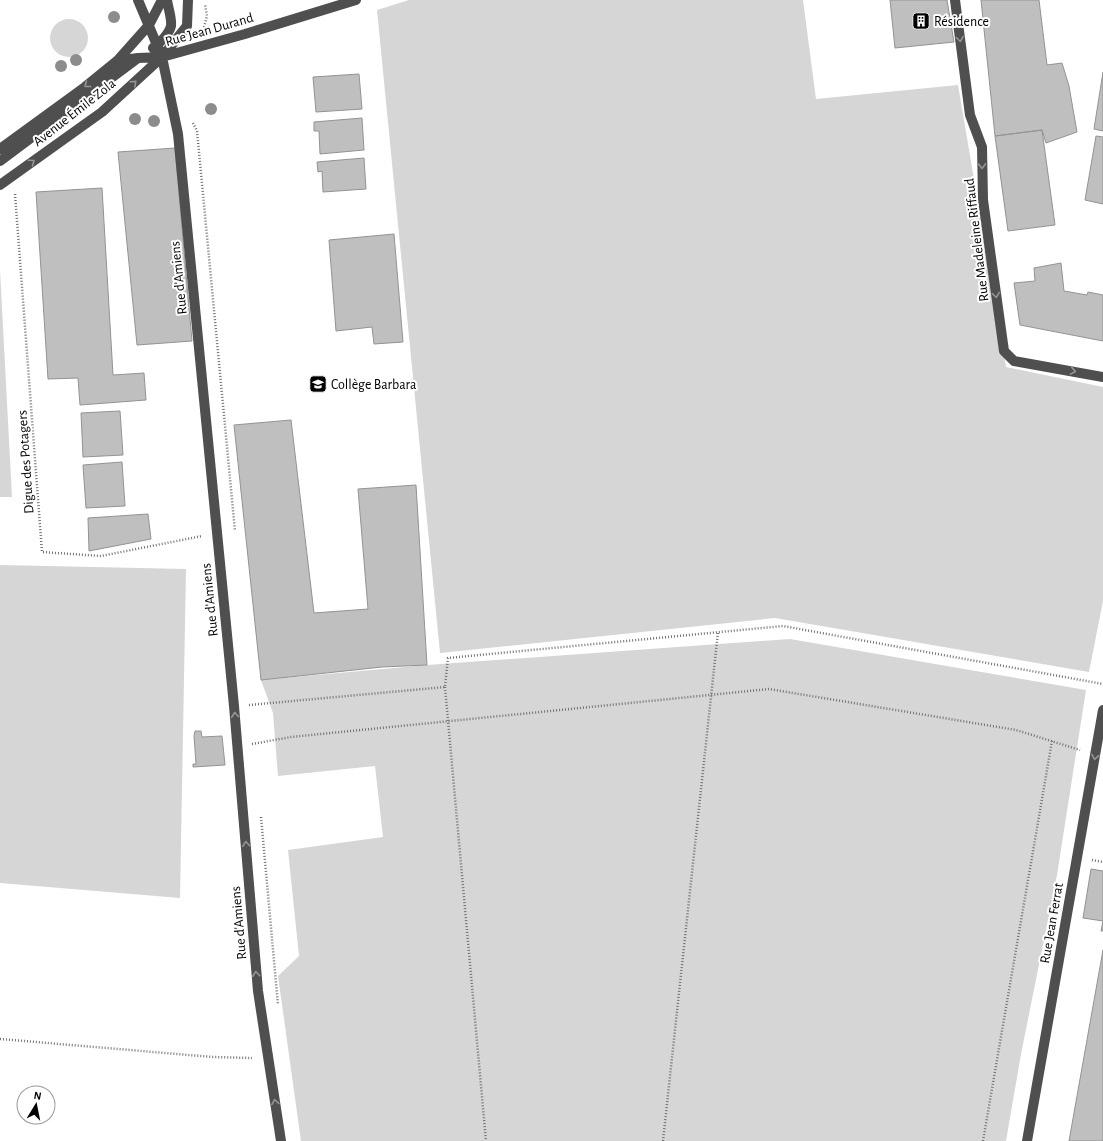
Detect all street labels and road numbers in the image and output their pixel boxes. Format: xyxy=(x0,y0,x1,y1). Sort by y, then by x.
street label: Rue Jean Durand xyxy=(164,11,255,49)
street label: Avenue Émile Zola xyxy=(29,74,119,149)
street label: Rue Madeleine Riffaud xyxy=(962,177,992,302)
street label: Rue d'Amiens xyxy=(168,241,190,315)
street label: Digue des Potagers xyxy=(15,410,37,514)
street label: Rue d'Amiens xyxy=(199,563,221,637)
street label: Rue Jean Ferrat xyxy=(1038,881,1066,965)
street label: Rue d'Amiens xyxy=(229,886,249,960)

